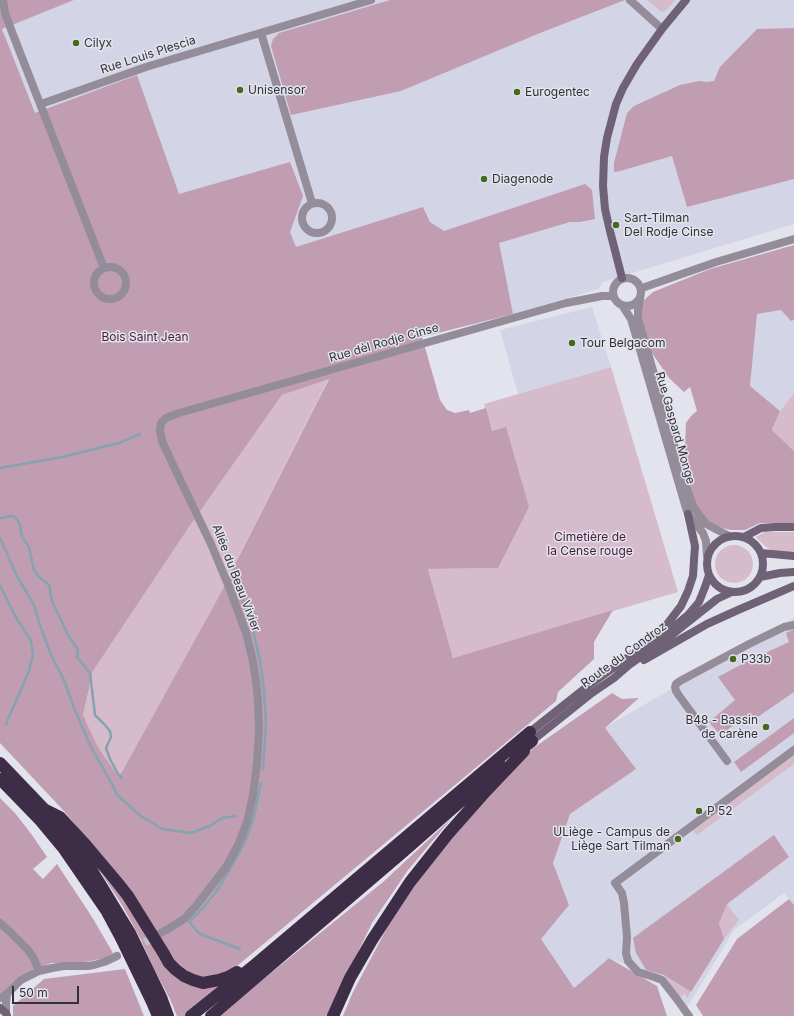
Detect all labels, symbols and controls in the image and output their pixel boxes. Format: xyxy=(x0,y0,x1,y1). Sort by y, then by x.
street label: Rue Louis Plescia xyxy=(99,33,197,77)
place label: Cilyx xyxy=(84,36,112,50)
marker: Cilyx xyxy=(71,38,81,48)
place label: Unisensor xyxy=(248,83,305,97)
marker: Unisensor xyxy=(235,85,245,95)
place label: Eurogentec xyxy=(525,85,590,99)
marker: Eurogentec xyxy=(512,87,522,97)
place label: Diagenode xyxy=(492,172,553,186)
marker: Diagenode xyxy=(479,174,489,184)
place label: Sart-Tilman Del Rodje Cinse xyxy=(624,211,713,239)
marker: Sart-Tilman Del Rodje Cinse xyxy=(611,220,621,230)
street label: Rue dèl Rodje Cinse xyxy=(328,320,440,366)
park label: Bois Saint Jean xyxy=(101,330,189,344)
place label: Tour Belgacom xyxy=(580,336,665,350)
marker: Tour Belgacom xyxy=(567,338,577,348)
street label: Rue Gaspard Monge xyxy=(652,370,698,486)
street label: Allée du Beau Vivier xyxy=(209,522,263,634)
park label: Cimetière de la Cense rouge xyxy=(547,530,633,558)
street label: Route du Condroz xyxy=(578,619,670,691)
place label: P33b xyxy=(741,652,771,666)
marker: P33b xyxy=(728,654,738,664)
place label: B48 - Bassin de carène xyxy=(685,713,758,741)
marker: B48 - Bassin de carène xyxy=(761,722,771,732)
place label: P 52 xyxy=(707,804,733,818)
marker: P 52 xyxy=(694,806,704,816)
place label: ULiège - Campus de Liège Sart Tilman xyxy=(553,825,670,853)
marker: ULiège - Campus de Liège Sart Tilman xyxy=(673,834,683,844)
scale bar xyxy=(14,978,81,1004)
text: 50 m xyxy=(19,985,48,1000)

